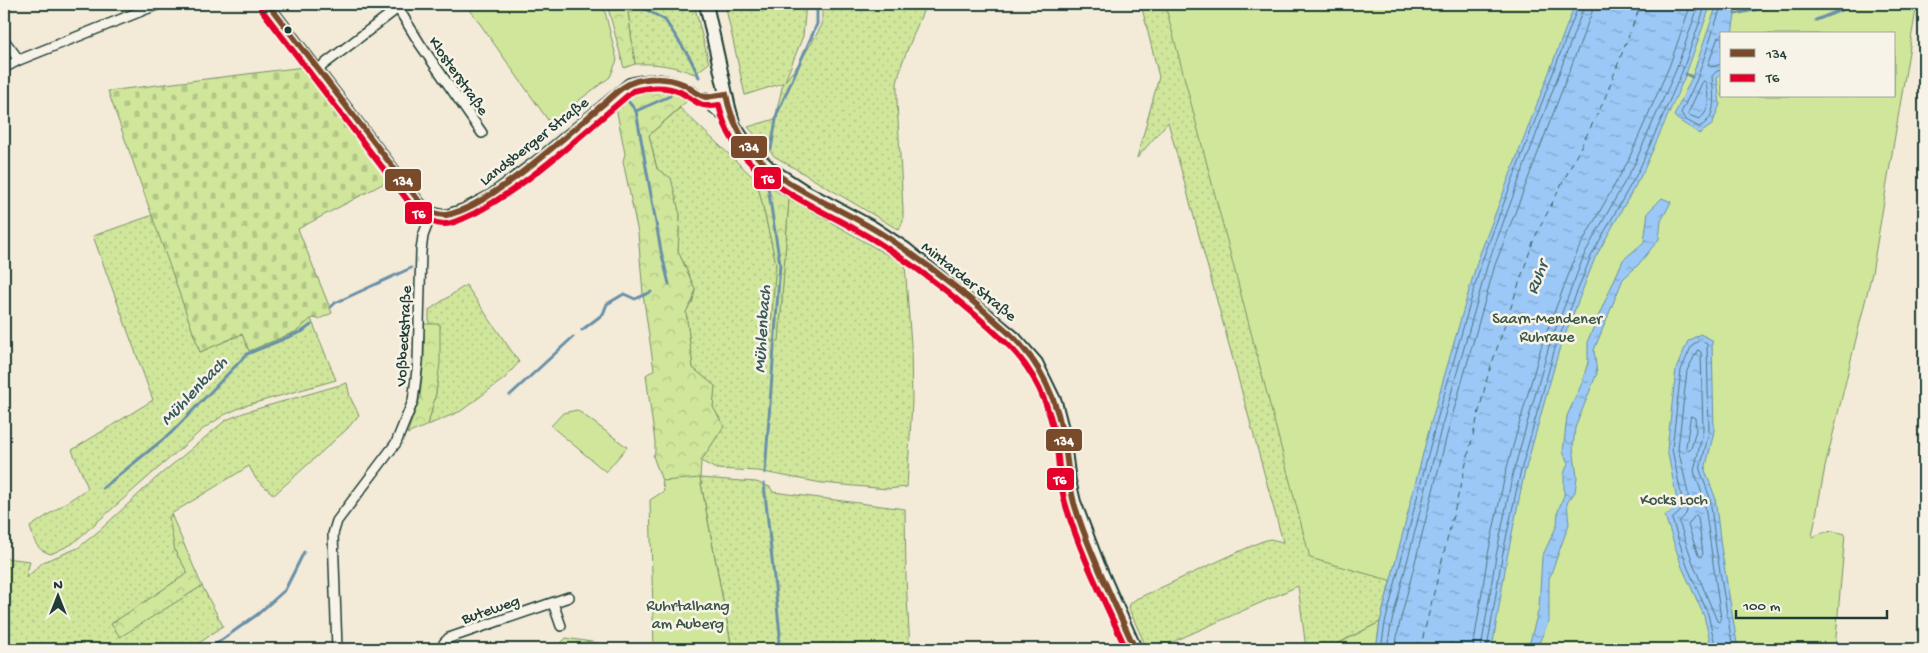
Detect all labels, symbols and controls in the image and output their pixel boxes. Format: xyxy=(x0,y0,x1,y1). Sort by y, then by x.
unlabelled marker xyxy=(283,25,293,35)
legend xyxy=(1720,32,1896,98)
street label: Klosterstraße xyxy=(423,34,492,121)
text: 134 xyxy=(1765,46,1787,64)
text: T6 xyxy=(1765,70,1780,88)
street label: Landsberger Straße xyxy=(477,94,594,191)
line badge: 134 xyxy=(730,135,768,159)
text: 134 xyxy=(738,140,759,157)
line badge: T6 xyxy=(753,166,782,190)
line badge: 134 xyxy=(384,168,422,192)
text: T6 xyxy=(761,172,775,189)
text: 134 xyxy=(392,174,413,191)
line badge: T6 xyxy=(404,201,433,225)
text: T6 xyxy=(412,207,426,224)
street label: Mintarder Straße xyxy=(916,239,1020,327)
water label: Ruhr xyxy=(1522,255,1556,297)
street label: Voßbeckstraße xyxy=(393,284,418,388)
water label: Mühlenbach xyxy=(750,284,777,374)
park label: Saarn-Mendener Ruhraue xyxy=(1492,311,1603,348)
water label: Mühlenbach xyxy=(157,353,233,431)
line badge: 134 xyxy=(1045,428,1083,452)
text: 134 xyxy=(1053,434,1074,451)
line badge: T6 xyxy=(1046,467,1075,491)
text: T6 xyxy=(1053,473,1067,490)
park label: Kocks Loch xyxy=(1640,492,1708,511)
north arrow xyxy=(32,570,82,620)
text: N xyxy=(53,577,63,594)
scale bar xyxy=(1736,588,1887,620)
street label: Buteweg xyxy=(459,593,523,630)
park label: Ruhrtalhang am Auberg xyxy=(646,598,730,635)
text: 100 m xyxy=(1742,598,1781,616)

